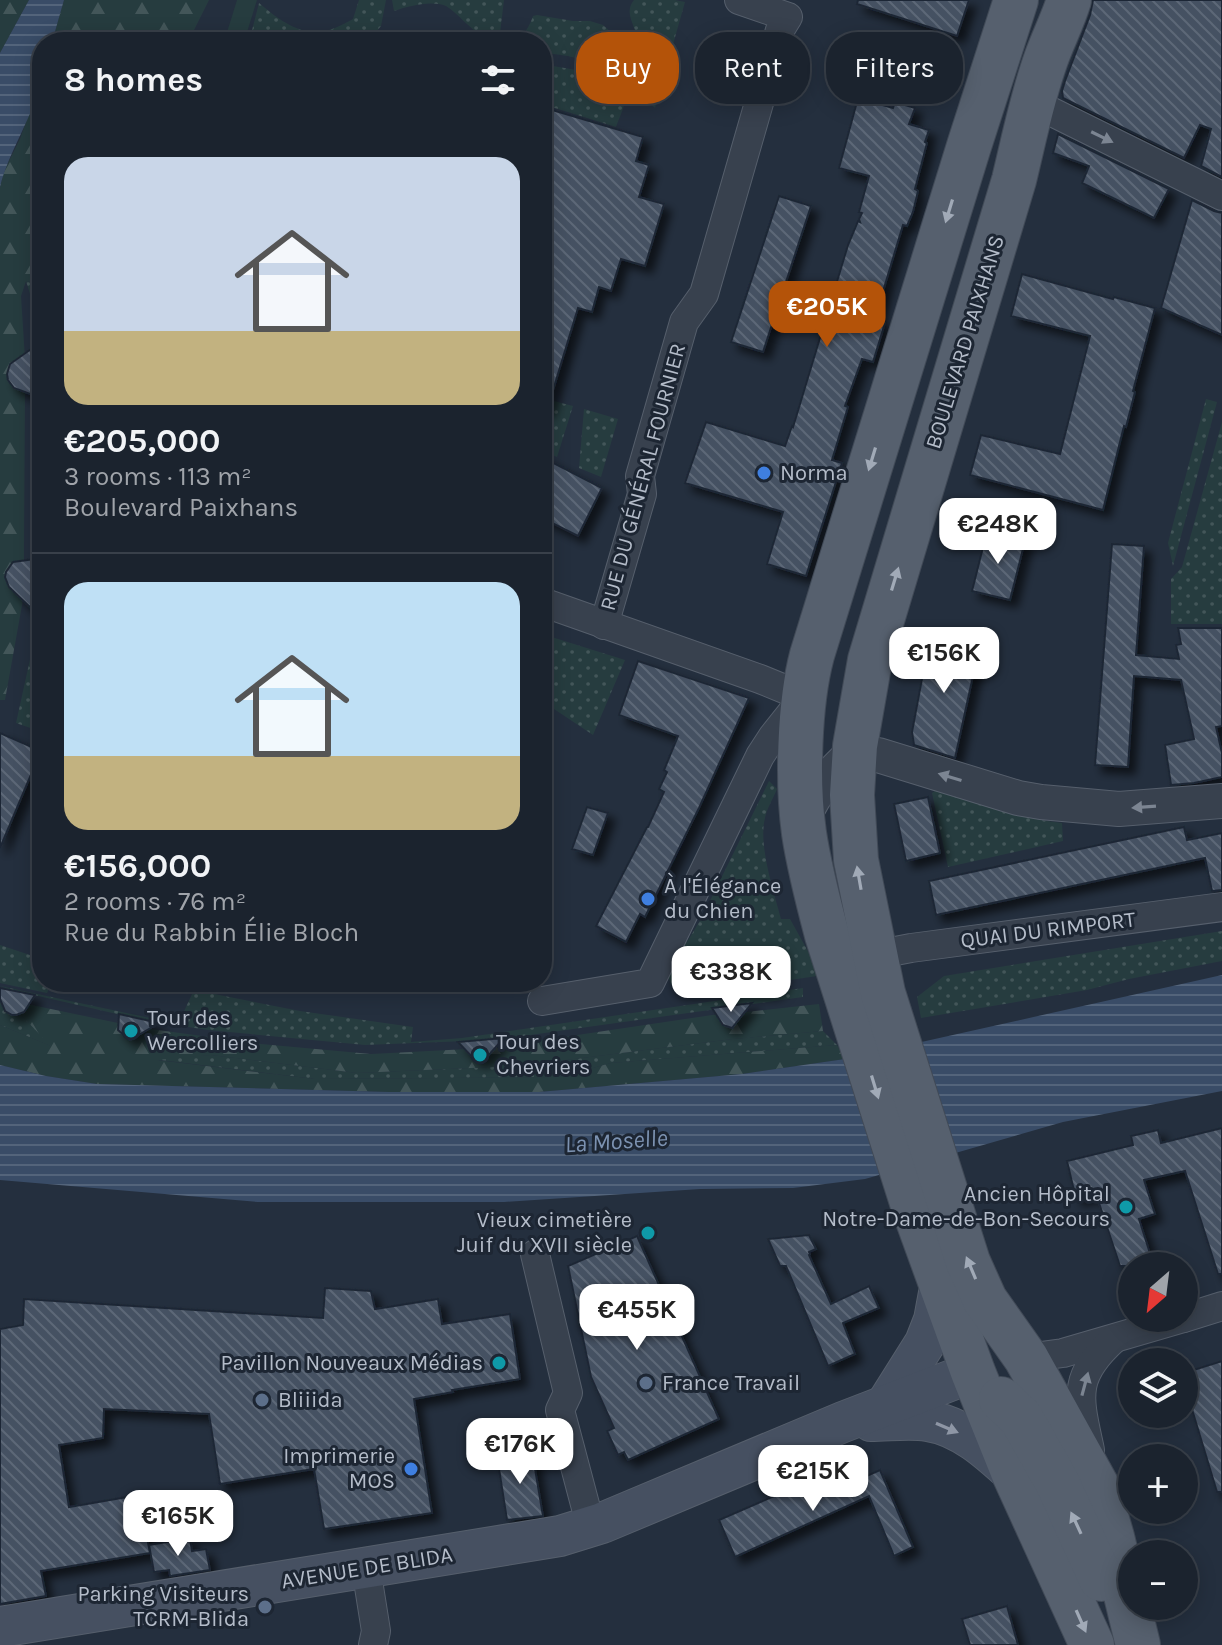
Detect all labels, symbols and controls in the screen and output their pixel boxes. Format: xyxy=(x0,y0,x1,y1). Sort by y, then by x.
chip: Buy xyxy=(576,32,679,104)
chip: Rent xyxy=(695,32,810,104)
chip: Filters xyxy=(826,32,963,104)
icon: filters xyxy=(476,58,520,102)
text: 8 homes xyxy=(64,60,203,100)
one-way arrow xyxy=(1091,130,1114,143)
one-way arrow xyxy=(942,199,955,223)
icon: home xyxy=(220,209,364,353)
street label: BOULEVARD PAIXHANS xyxy=(920,232,1010,452)
pin: €205K xyxy=(771,281,883,349)
text: €205K xyxy=(787,291,867,322)
street label: RUE DU GÉNÉRAL FOURNIER xyxy=(594,340,691,614)
text: €205,000 xyxy=(64,421,221,461)
one-way arrow xyxy=(865,447,878,471)
place label: Norma xyxy=(780,460,848,486)
text: 3 rooms · 113 m² xyxy=(64,461,252,492)
marker: Norma xyxy=(755,464,773,482)
text: Boulevard Paixhans xyxy=(64,492,298,523)
pin: €248K xyxy=(942,498,1054,566)
text: €248K xyxy=(957,508,1039,539)
one-way arrow xyxy=(889,566,902,590)
pin: €156K xyxy=(888,627,1000,695)
icon: home xyxy=(220,634,364,778)
text: €156K xyxy=(907,637,981,668)
one-way arrow xyxy=(938,770,962,783)
one-way arrow xyxy=(1131,801,1156,814)
text: €156,000 xyxy=(64,846,211,886)
one-way arrow xyxy=(853,865,865,890)
place label: À l'Élégance du Chien xyxy=(664,872,781,924)
text: 2 rooms · 76 m² xyxy=(64,886,246,917)
marker: À l'Élégance du Chien xyxy=(639,890,657,908)
street label: QUAI DU RIMPORT xyxy=(959,906,1137,954)
text: Rue du Rabbin Élie Bloch xyxy=(64,917,359,948)
pin: €338K xyxy=(675,946,787,1014)
text: €338K xyxy=(690,956,772,987)
place label: Tour des Wercolliers xyxy=(147,1005,258,1056)
marker: Tour des Wercolliers xyxy=(122,1022,140,1040)
place label: Tour des Chevriers xyxy=(496,1029,590,1080)
marker: Tour des Chevriers xyxy=(471,1046,489,1064)
one-way arrow xyxy=(869,1076,882,1100)
water label: La Moselle xyxy=(564,1123,668,1159)
place label: Ancien Hôpital Notre-Dame-de-Bon-Secours xyxy=(822,1181,1110,1232)
marker: Ancien Hôpital Notre-Dame-de-Bon-Secours xyxy=(1117,1198,1135,1216)
place label: Vieux cimetière Juif du XVII siècle xyxy=(457,1207,632,1258)
marker: Vieux cimetière Juif du XVII siècle xyxy=(639,1224,657,1242)
north arrow xyxy=(1118,1252,1198,1332)
map controls xyxy=(1118,1252,1198,1620)
one-way arrow xyxy=(965,1256,978,1280)
pin: €455K xyxy=(581,1284,693,1352)
text: €455K xyxy=(597,1294,677,1325)
button: layers xyxy=(1118,1348,1198,1428)
place label: Pavillon Nouveaux Médias xyxy=(220,1350,483,1376)
marker: Pavillon Nouveaux Médias xyxy=(490,1354,508,1372)
place label: France Travail xyxy=(662,1370,800,1396)
one-way arrow xyxy=(1079,1371,1091,1396)
marker: France Travail xyxy=(637,1374,655,1392)
place label: Bliiida xyxy=(278,1387,343,1413)
marker: Bliiida xyxy=(253,1391,271,1409)
pin: €176K xyxy=(464,1418,576,1486)
one-way arrow xyxy=(936,1421,959,1434)
text: €176K xyxy=(484,1428,556,1459)
place label: Imprimerie MOS xyxy=(283,1443,395,1494)
button: + xyxy=(1118,1444,1198,1524)
pin: €215K xyxy=(757,1445,869,1513)
text: €215K xyxy=(776,1455,850,1486)
marker: Imprimerie MOS xyxy=(402,1460,420,1478)
pin: €165K xyxy=(122,1490,234,1558)
text: €165K xyxy=(141,1500,215,1531)
one-way arrow xyxy=(1069,1511,1083,1535)
button: − xyxy=(1118,1540,1198,1620)
street label: AVENUE DE BLIDA xyxy=(279,1542,455,1594)
place label: Parking Visiteurs TCRM-Blida xyxy=(77,1581,249,1632)
marker: Parking Visiteurs TCRM-Blida xyxy=(256,1598,274,1616)
one-way arrow xyxy=(1074,1610,1088,1633)

